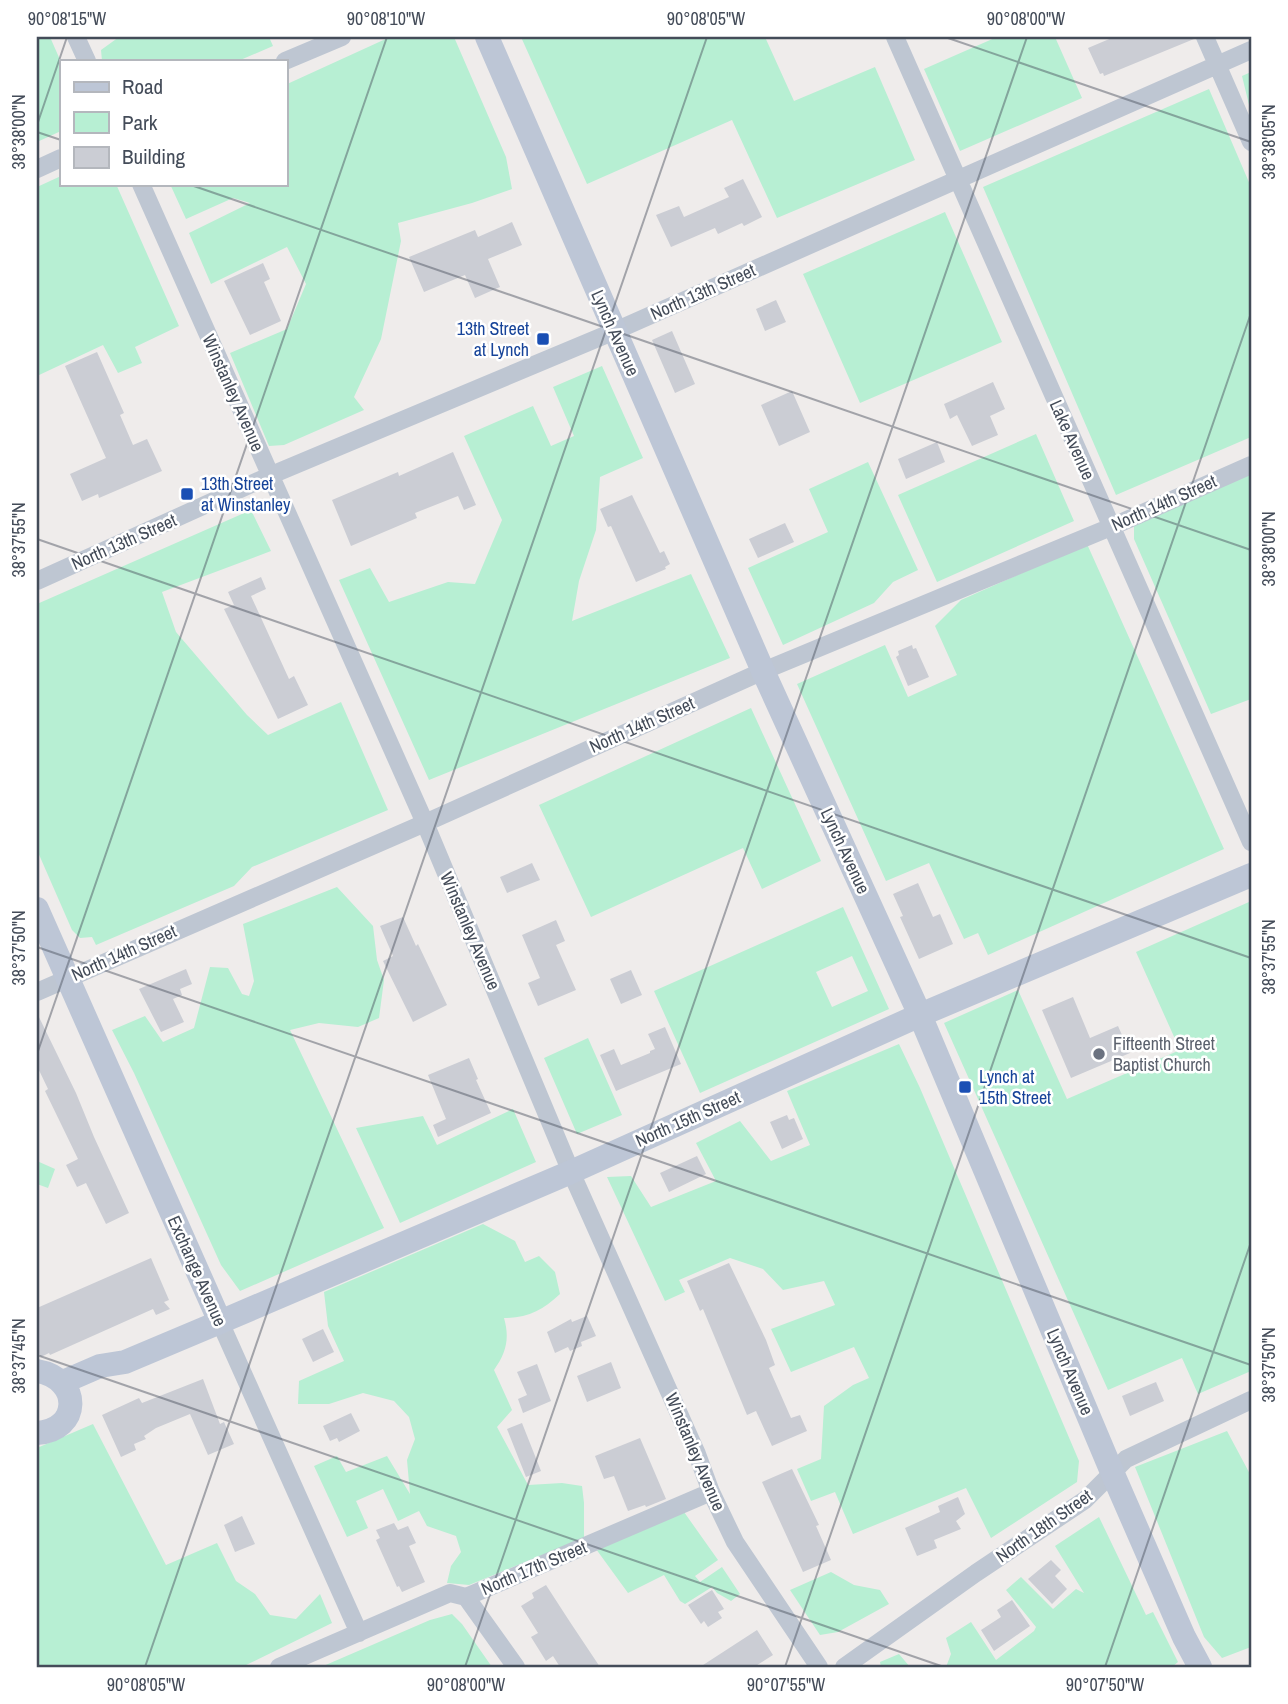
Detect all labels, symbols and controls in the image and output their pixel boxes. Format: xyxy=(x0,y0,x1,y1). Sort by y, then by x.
text: 90°08'15"W xyxy=(28,6,106,31)
text: 90°08'10"W xyxy=(347,6,425,31)
text: 90°08'05"W xyxy=(667,6,745,31)
text: 90°08'00"W xyxy=(987,6,1065,31)
legend xyxy=(60,60,287,186)
text: Road xyxy=(122,72,163,101)
text: 38°38'00"N xyxy=(6,94,31,170)
text: 38°38'05"N xyxy=(1256,104,1281,180)
text: Park xyxy=(122,108,158,137)
text: Building xyxy=(122,142,186,171)
street label: North 13th Street xyxy=(646,257,759,326)
street label: Lynch Avenue xyxy=(585,286,646,380)
place label: 13th Street at Lynch xyxy=(457,316,529,362)
street label: Winstanley Avenue xyxy=(196,330,271,455)
marker: 13th Street at Lynch xyxy=(535,331,551,347)
street label: Lake Avenue xyxy=(1044,396,1101,484)
street label: North 14th Street xyxy=(1107,468,1220,537)
place label: 13th Street at Winstanley xyxy=(201,471,291,517)
marker: 13th Street at Winstanley xyxy=(179,486,195,502)
text: 38°37'55"N xyxy=(6,502,31,578)
street label: North 13th Street xyxy=(67,507,180,576)
text: 38°38'00"N xyxy=(1256,511,1281,587)
street label: North 14th Street xyxy=(585,690,698,759)
street label: Lynch Avenue xyxy=(815,804,876,898)
street label: Winstanley Avenue xyxy=(434,868,507,994)
text: 38°37'50"N xyxy=(6,910,31,986)
street label: North 14th Street xyxy=(67,918,180,987)
text: 38°37'55"N xyxy=(1256,919,1281,995)
place label: Fifteenth Street Baptist Church xyxy=(1113,1031,1215,1077)
marker: Fifteenth Street Baptist Church xyxy=(1091,1046,1107,1062)
place label: Lynch at 15th Street xyxy=(979,1064,1051,1110)
marker: Lynch at 15th Street xyxy=(957,1079,973,1095)
street label: North 15th Street xyxy=(631,1084,744,1153)
street label: Exchange Avenue xyxy=(162,1211,233,1330)
text: 38°37'45"N xyxy=(6,1318,31,1394)
street label: Lynch Avenue xyxy=(1041,1325,1100,1419)
text: 38°37'50"N xyxy=(1256,1327,1281,1403)
street label: Winstanley Avenue xyxy=(659,1389,732,1515)
street label: North 18th Street xyxy=(990,1483,1097,1568)
street label: North 17th Street xyxy=(477,1534,590,1601)
text: 90°08'05"W xyxy=(107,1672,185,1697)
text: 90°08'00"W xyxy=(427,1672,505,1697)
text: 90°07'55"W xyxy=(747,1672,825,1697)
text: 90°07'50"W xyxy=(1066,1672,1144,1697)

